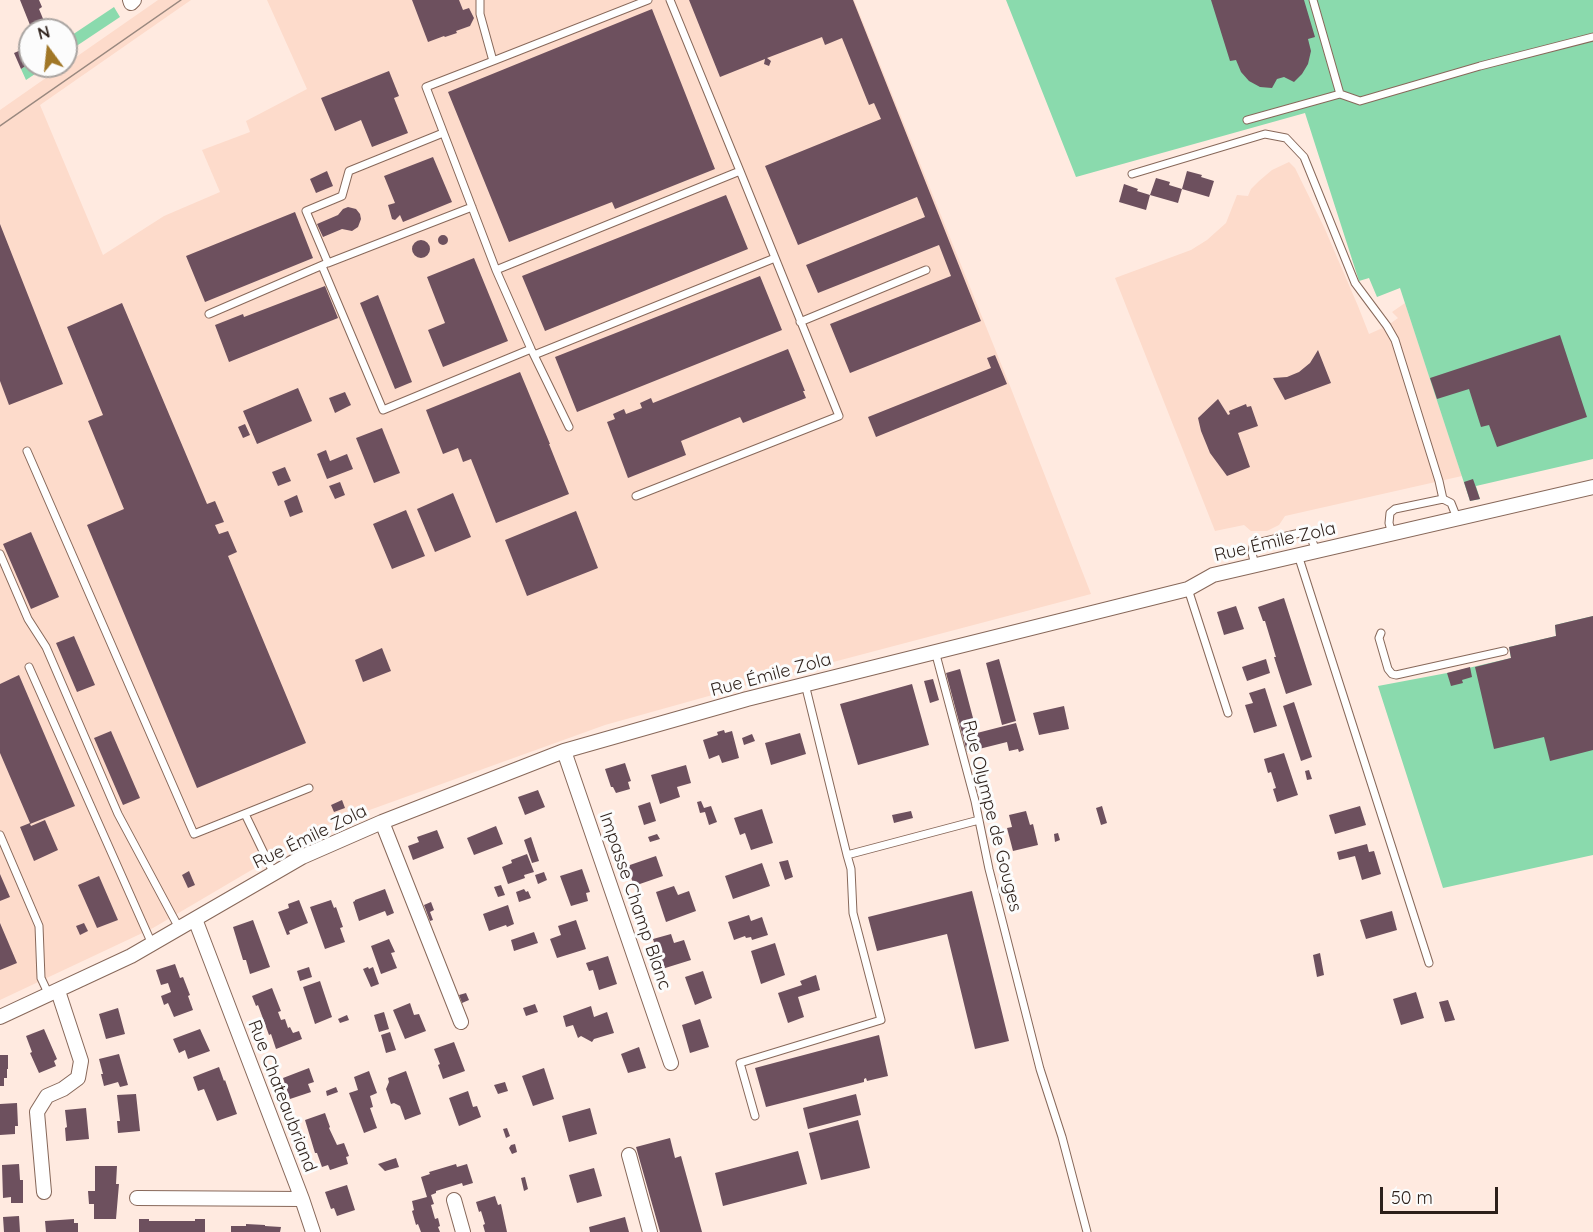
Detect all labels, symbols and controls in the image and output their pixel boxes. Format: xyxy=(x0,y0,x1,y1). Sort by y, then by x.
north arrow xyxy=(18,18,78,78)
text: N xyxy=(36,21,52,44)
street label: Rue Émile Zola xyxy=(1212,518,1338,566)
street label: Rue Émile Zola xyxy=(708,649,834,701)
street label: Rue Olympe de Gouges xyxy=(958,718,1026,914)
street label: Rue Émile Zola xyxy=(249,800,371,874)
street label: Impasse Champ Blanc xyxy=(594,809,676,993)
street label: Rue Chateaubriand xyxy=(243,1017,321,1175)
scale bar xyxy=(1383,1175,1502,1213)
text: 50 m xyxy=(1391,1186,1433,1209)

